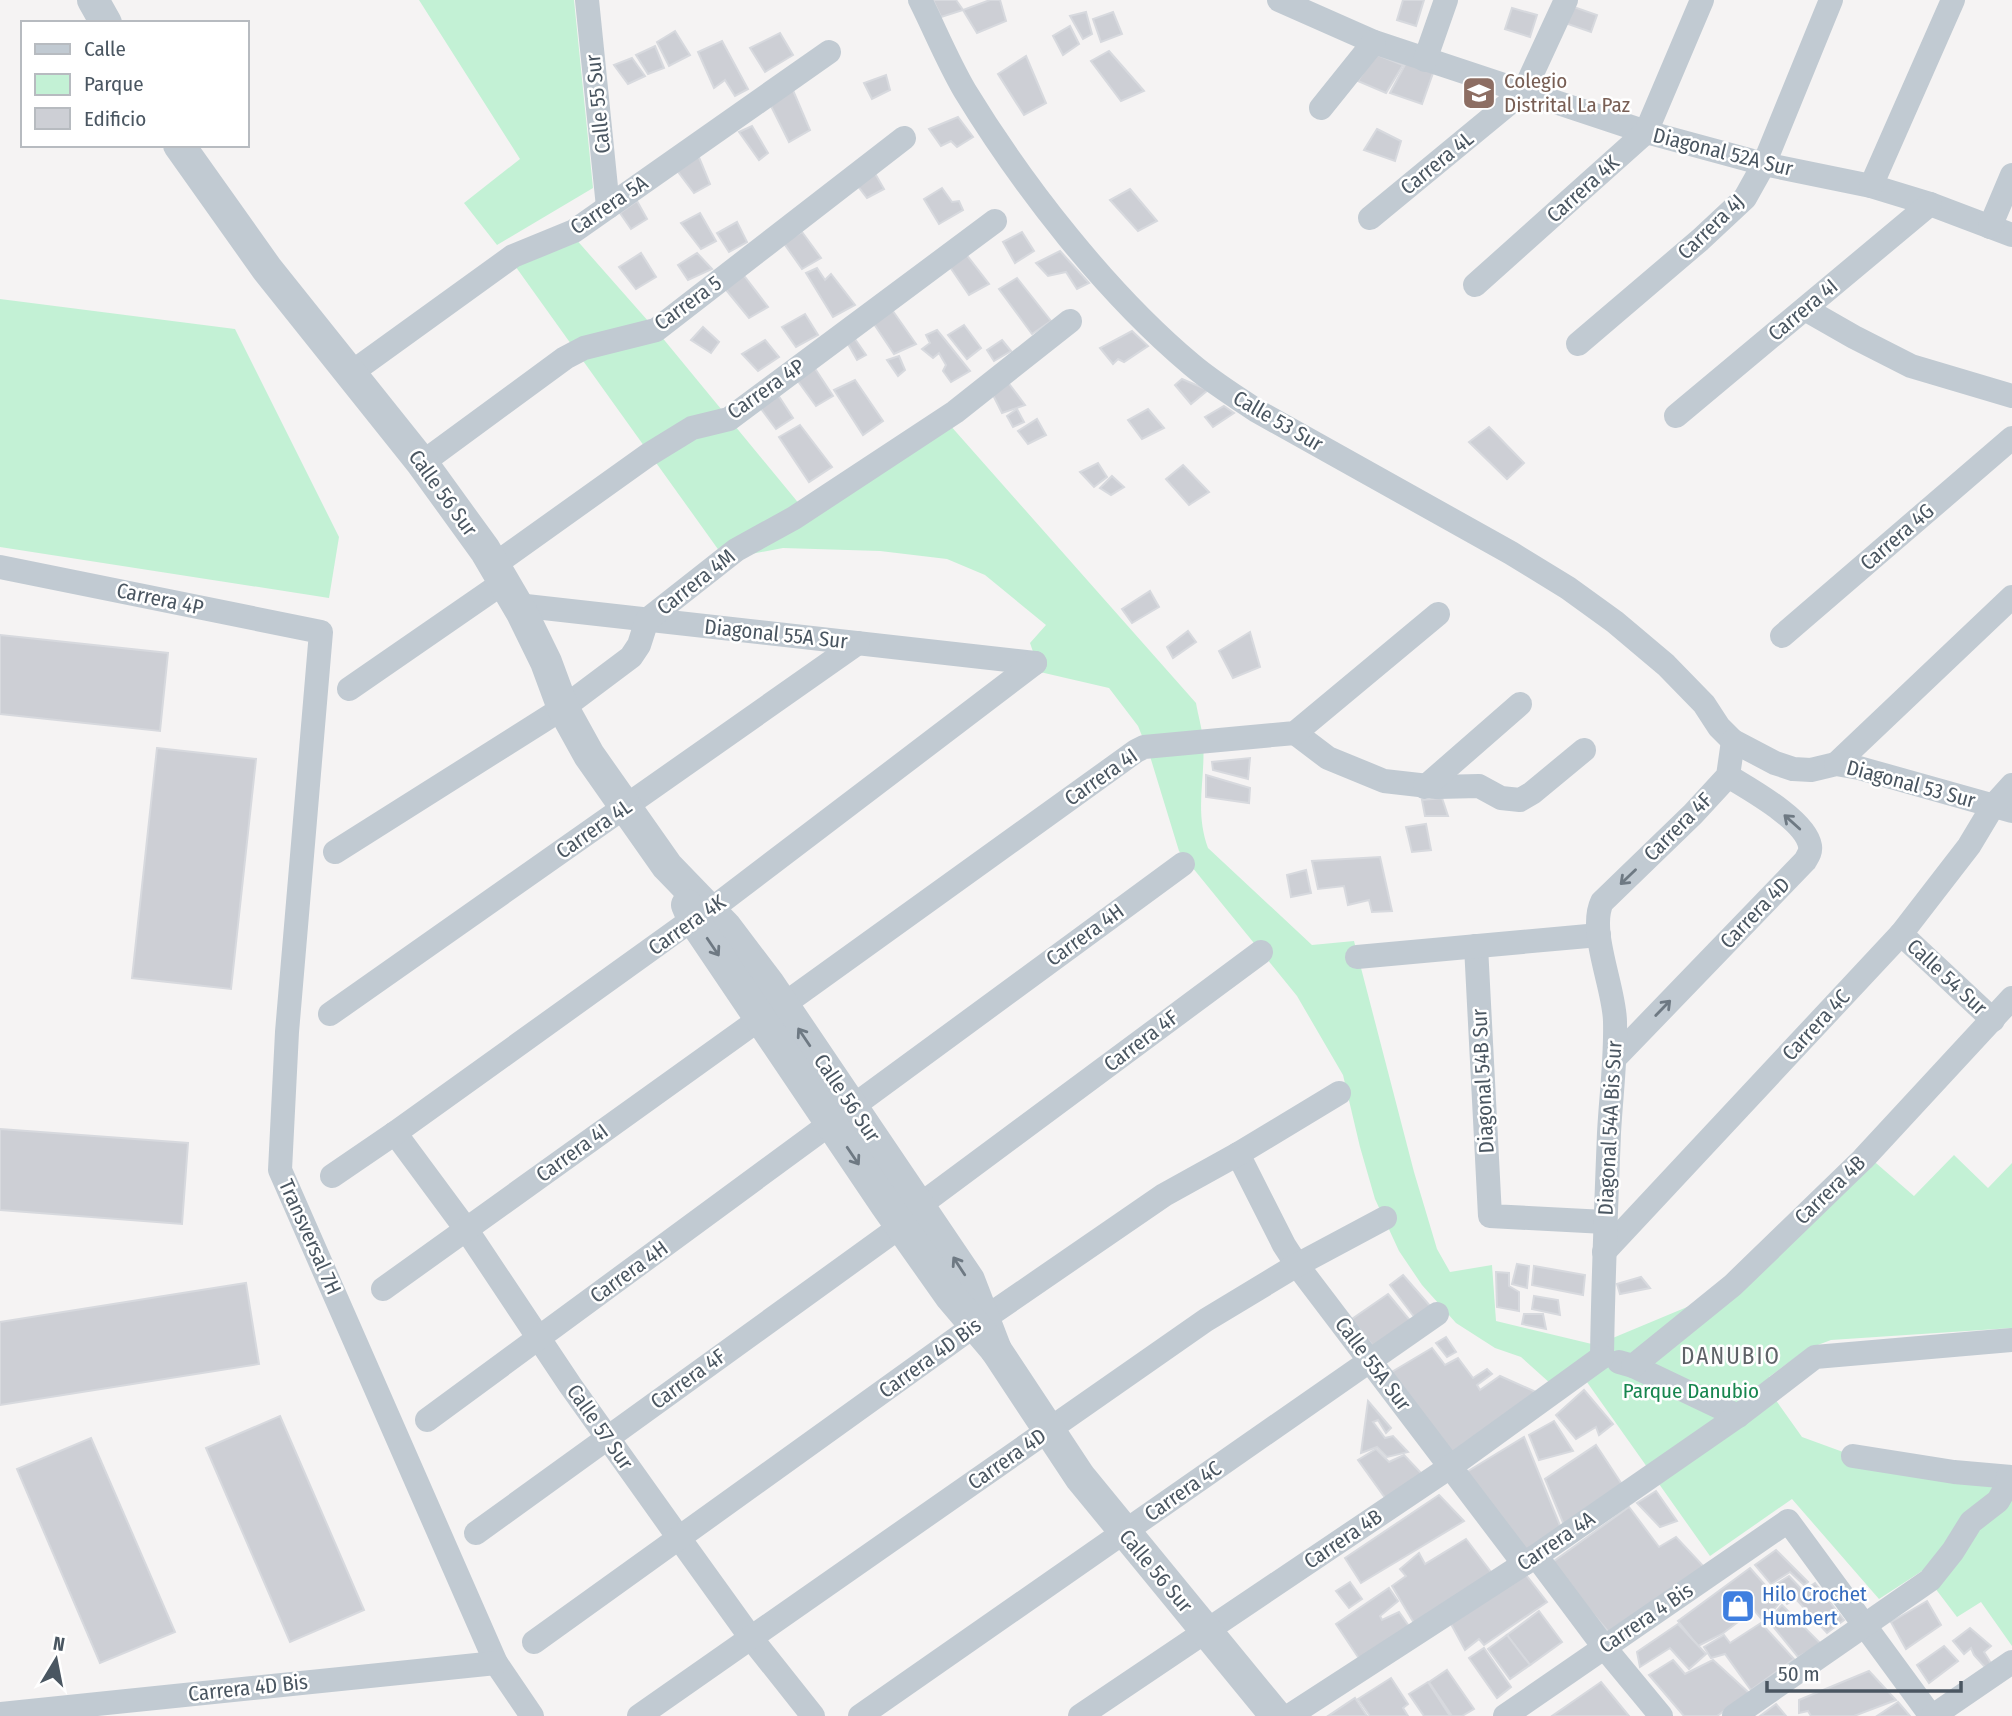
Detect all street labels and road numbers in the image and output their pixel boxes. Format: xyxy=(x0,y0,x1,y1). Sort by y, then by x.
street label: Calle 55 Sur xyxy=(580,52,616,155)
street label: Diagonal 52A Sur xyxy=(1650,122,1796,182)
street label: Carrera 4L xyxy=(1395,125,1479,200)
street label: Carrera 4K xyxy=(1541,149,1625,228)
street label: Carrera 5A xyxy=(565,170,653,240)
street label: Carrera 4J xyxy=(1672,189,1750,265)
street label: Carrera 5 xyxy=(649,270,727,336)
street label: Carrera 4I xyxy=(1763,273,1843,347)
street label: Carrera 4P xyxy=(722,353,810,425)
street label: Calle 53 Sur xyxy=(1228,385,1328,457)
street label: Calle 56 Sur xyxy=(403,445,483,542)
street label: Carrera 4G xyxy=(1855,498,1939,576)
street label: Carrera 4M xyxy=(652,543,740,621)
street label: Carrera 4P xyxy=(114,577,206,621)
street label: Diagonal 55A Sur xyxy=(703,614,849,655)
street label: Carrera 4I xyxy=(1060,743,1142,811)
street label: Diagonal 53 Sur xyxy=(1844,754,1979,814)
street label: Carrera 4F xyxy=(1638,787,1718,867)
street label: Carrera 4L xyxy=(551,793,637,864)
street label: Carrera 4D xyxy=(1715,872,1795,954)
street label: Carrera 4K xyxy=(643,888,731,961)
street label: Carrera 4H xyxy=(1041,898,1129,972)
street label: Calle 54 Sur xyxy=(1901,933,1993,1021)
street label: Carrera 4C xyxy=(1777,984,1856,1066)
street label: Carrera 4F xyxy=(1099,1005,1183,1077)
street label: Diagonal 54B Sur xyxy=(1466,1007,1500,1154)
street label: Diagonal 54A Bis Sur xyxy=(1592,1039,1628,1216)
street label: Calle 56 Sur xyxy=(808,1049,886,1147)
street label: Carrera 4I xyxy=(531,1118,613,1188)
street label: Carrera 4B xyxy=(1789,1150,1871,1230)
street label: Transversal 7H xyxy=(273,1175,347,1299)
street label: Carrera 4H xyxy=(585,1235,673,1309)
street label: Carrera 4D Bis xyxy=(874,1312,986,1404)
street label: Calle 55A Sur xyxy=(1329,1312,1417,1417)
street label: Carrera 4F xyxy=(645,1343,731,1415)
street label: Calle 57 Sur xyxy=(561,1379,639,1475)
street label: Carrera 4D xyxy=(963,1423,1051,1495)
street label: Carrera 4C xyxy=(1140,1455,1227,1527)
street label: Carrera 4B xyxy=(1299,1503,1387,1575)
street label: Carrera 4A xyxy=(1512,1506,1600,1576)
street label: Calle 56 Sur xyxy=(1114,1524,1199,1618)
street label: Carrera 4 Bis xyxy=(1594,1577,1698,1659)
street label: Carrera 4D Bis xyxy=(187,1669,309,1707)

